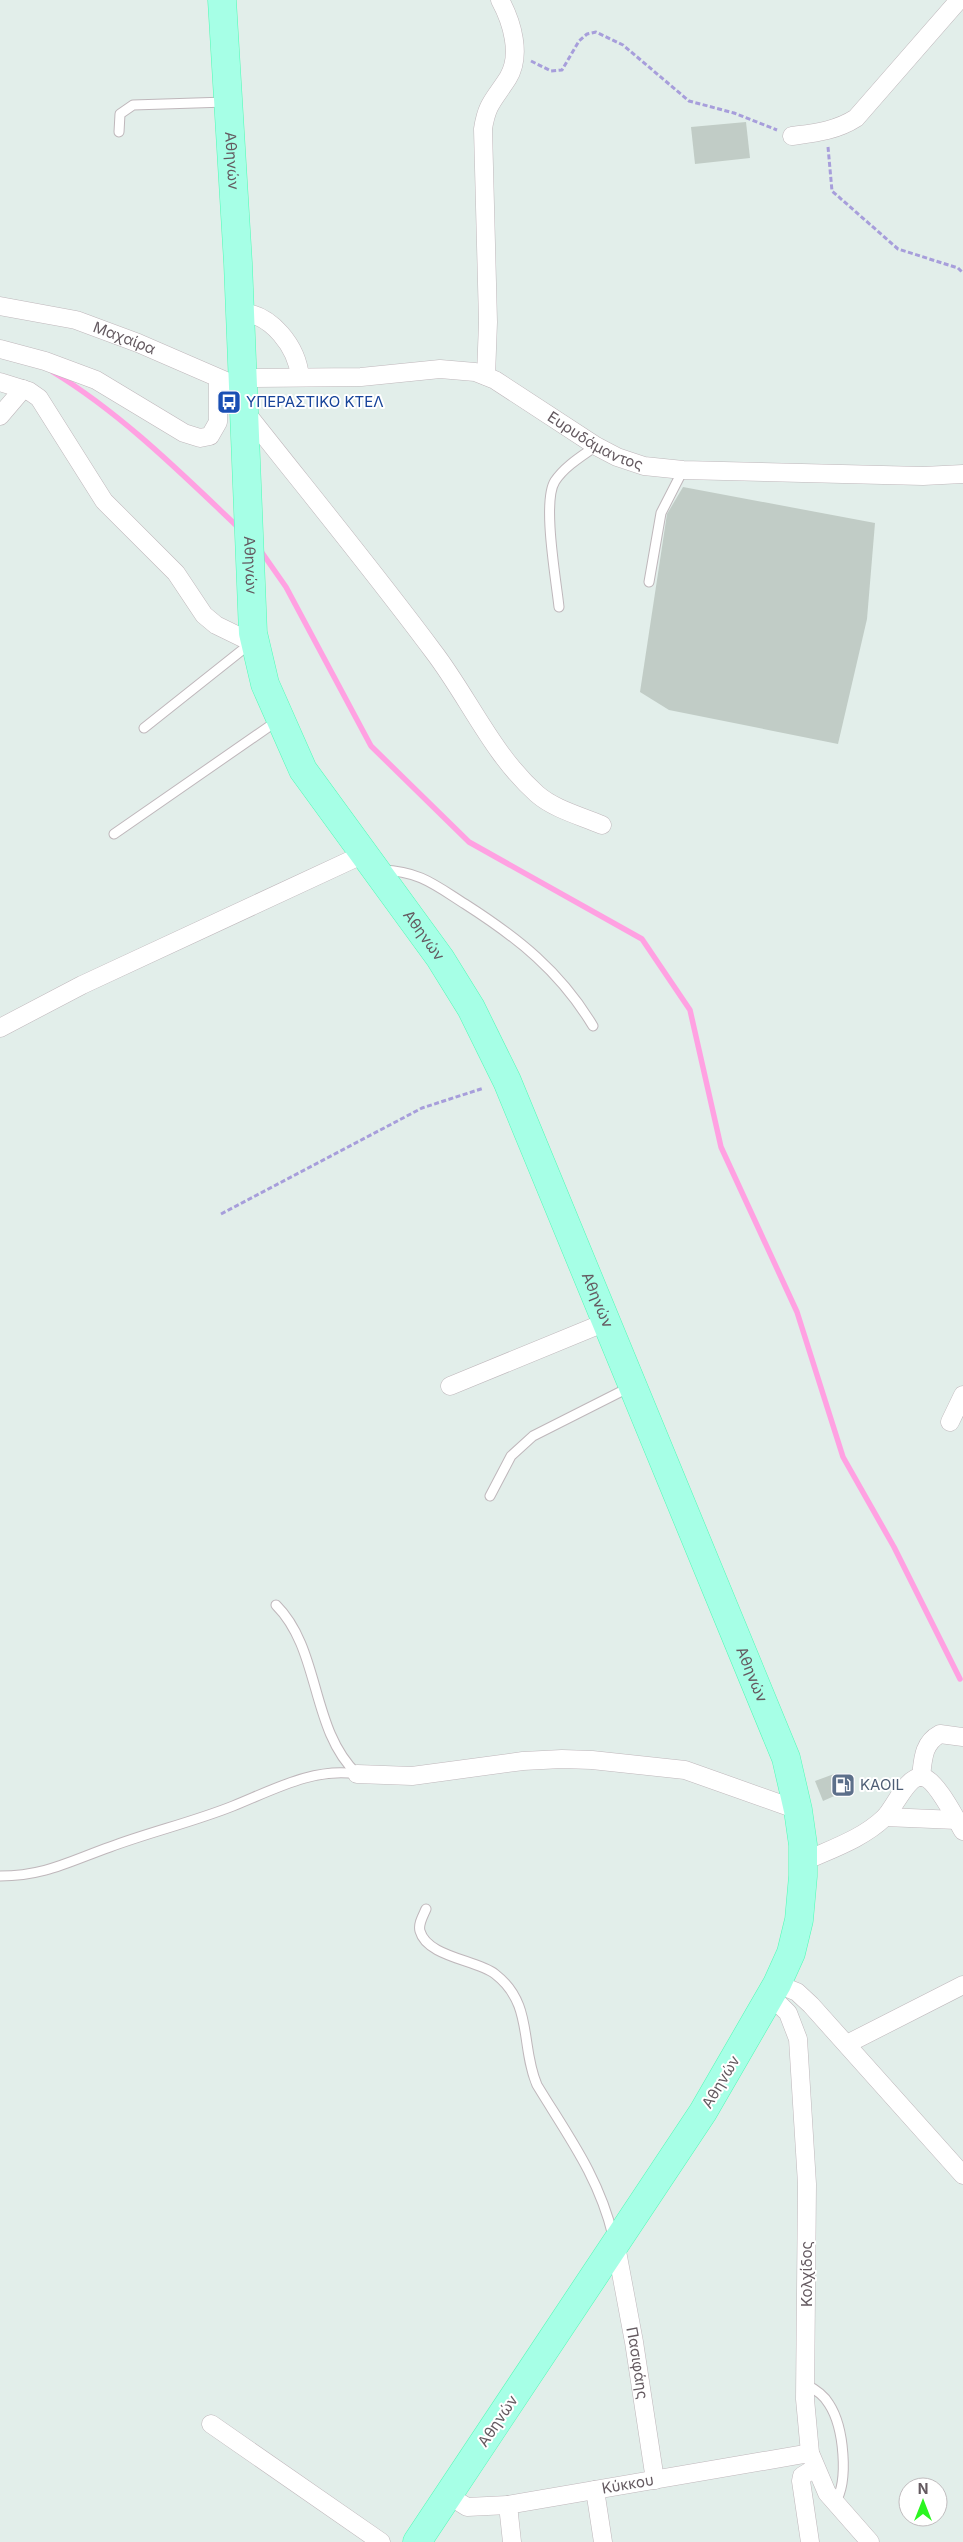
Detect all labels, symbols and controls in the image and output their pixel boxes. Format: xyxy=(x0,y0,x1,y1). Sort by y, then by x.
street label: Αθηνών xyxy=(221,131,244,191)
street label: Μαχαίρα xyxy=(91,317,159,359)
bus stop icon: ΥΠΕΡΑΣΤΙΚΟ ΚΤΕΛ xyxy=(216,389,242,415)
place label: ΥΠΕΡΑΣΤΙΚΟ ΚΤΕΛ xyxy=(246,392,384,411)
street label: Ευρυδάμαντος xyxy=(544,407,646,474)
street label: Αθηνών xyxy=(240,536,261,595)
street label: Αθηνών xyxy=(399,906,449,965)
street label: Αθηνών xyxy=(578,1269,618,1331)
street label: Αθηνών xyxy=(732,1644,772,1705)
fuel station icon: KAOIL xyxy=(830,1772,856,1798)
place label: KAOIL xyxy=(860,1775,904,1794)
street label: Αθηνών xyxy=(697,2052,744,2112)
street label: Κολχίδος xyxy=(797,2241,816,2307)
street label: Πασιφάης xyxy=(622,2325,653,2400)
street label: Αθηνών xyxy=(473,2391,522,2450)
street label: Κύκκου xyxy=(600,2470,655,2498)
north arrow xyxy=(898,2477,948,2527)
text: N xyxy=(918,2480,928,2497)

